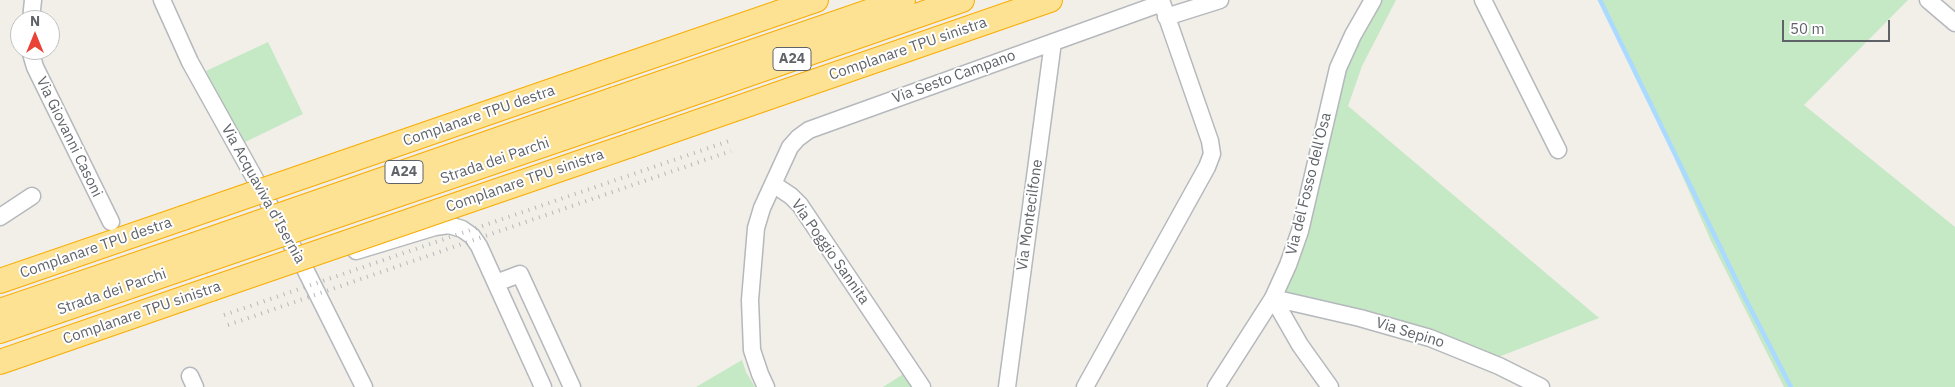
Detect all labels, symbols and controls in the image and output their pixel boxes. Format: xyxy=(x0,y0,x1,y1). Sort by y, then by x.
north arrow xyxy=(10,10,60,60)
scale bar xyxy=(1785,10,1892,42)
text: N xyxy=(30,12,40,30)
street label: Complanare TPU sinistra xyxy=(827,13,989,85)
text: 50 m xyxy=(1790,19,1825,38)
street label: Via Sesto Campano xyxy=(890,46,1018,108)
road number: A24 xyxy=(773,48,811,70)
street label: Via Giovanni Casoni xyxy=(32,74,106,200)
street label: Complanare TPU destra xyxy=(401,82,557,150)
street label: Via del Fosso dell'Osa xyxy=(1283,111,1335,257)
street label: Via Acquaviva d'Isernia xyxy=(217,121,309,267)
street label: Strada dei Parchi xyxy=(438,134,552,188)
street label: Complanare TPU sinistra xyxy=(444,145,606,217)
street label: Via Montecilfone xyxy=(1013,158,1047,272)
road number: A24 xyxy=(385,160,423,183)
street label: Via Poggio Sannita xyxy=(787,196,873,308)
street label: Complanare TPU destra xyxy=(18,214,174,282)
street label: Strada dei Parchi xyxy=(55,265,169,319)
street label: Complanare TPU sinistra xyxy=(61,277,223,349)
street label: Via Sepino xyxy=(1374,314,1446,352)

